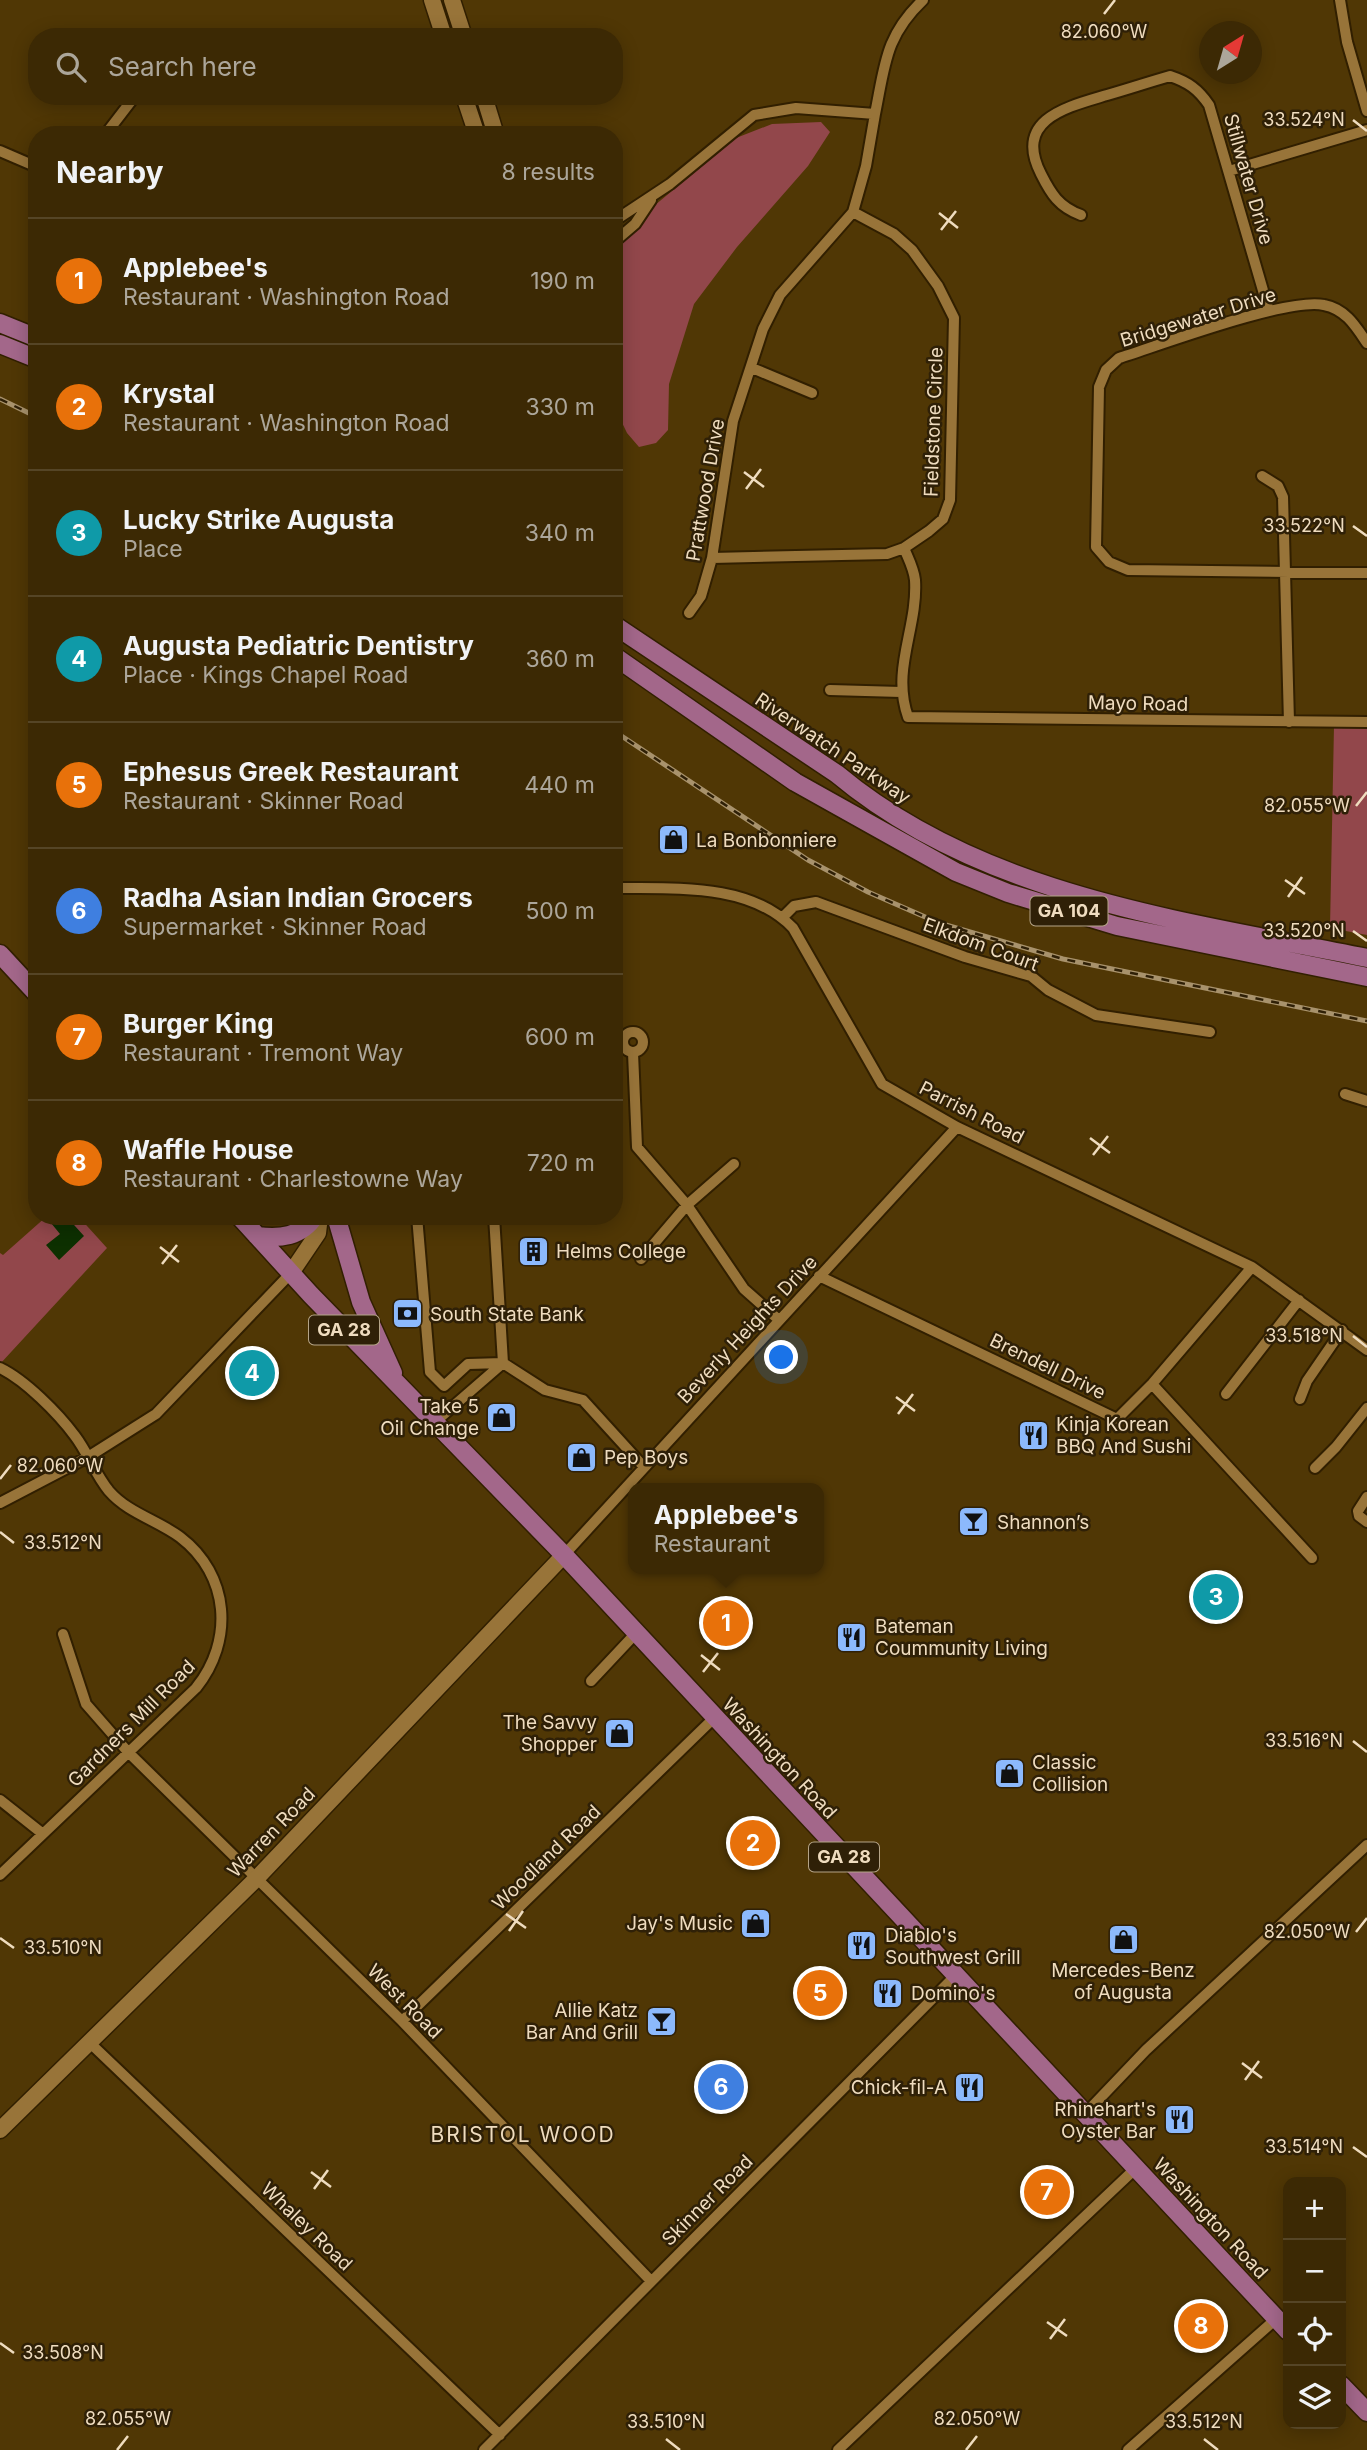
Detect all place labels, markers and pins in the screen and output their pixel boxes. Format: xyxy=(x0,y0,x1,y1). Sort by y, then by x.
shop icon: La Bonbonniere xyxy=(656,823,690,857)
place label: La Bonbonniere xyxy=(696,829,837,852)
building icon: Helms College xyxy=(516,1234,550,1268)
place label: Helms College xyxy=(556,1240,686,1263)
bank icon: South State Bank xyxy=(390,1297,424,1331)
place label: South State Bank xyxy=(430,1303,585,1326)
pin: 4 xyxy=(229,1347,275,1399)
place label: Take 5 Oil Change xyxy=(380,1395,479,1440)
shop icon: Take 5 Oil Change xyxy=(485,1400,519,1434)
place label: Kinja Korean BBQ And Sushi xyxy=(1056,1413,1191,1458)
restaurant icon: Kinja Korean BBQ And Sushi xyxy=(1016,1418,1050,1452)
shop icon: Pep Boys xyxy=(564,1440,598,1474)
place label: Pep Boys xyxy=(604,1446,688,1469)
bar icon: Shannon’s xyxy=(957,1505,991,1539)
place label: Shannon’s xyxy=(997,1511,1089,1534)
pin: 3 xyxy=(1193,1571,1239,1623)
pin: 1 xyxy=(703,1597,749,1649)
place label: Bateman Coummunity Living xyxy=(875,1615,1048,1660)
restaurant icon: Bateman Coummunity Living xyxy=(835,1620,869,1654)
place label: The Savvy Shopper xyxy=(502,1711,597,1756)
shop icon: The Savvy Shopper xyxy=(603,1716,637,1750)
place label: Classic Collision xyxy=(1032,1751,1108,1796)
shop icon: Classic Collision xyxy=(992,1756,1026,1790)
pin: 2 xyxy=(730,1817,776,1869)
shop icon: Jay's Music xyxy=(739,1906,773,1940)
place label: Jay's Music xyxy=(626,1912,733,1935)
shop icon: Mercedes-Benz of Augusta xyxy=(1106,1922,1140,1956)
place label: Diablo's Southwest Grill xyxy=(885,1924,1021,1969)
restaurant icon: Diablo's Southwest Grill xyxy=(845,1929,879,1963)
place label: Mercedes-Benz of Augusta xyxy=(1051,1959,1195,2004)
pin: 5 xyxy=(797,1967,843,2019)
restaurant icon: Domino's xyxy=(871,1976,905,2010)
place label: Domino's xyxy=(911,1982,995,2005)
place label: Allie Katz Bar And Grill xyxy=(526,1999,638,2044)
bar icon: Allie Katz Bar And Grill xyxy=(644,2004,678,2038)
pin: 6 xyxy=(698,2061,744,2113)
restaurant icon: Chick-fil-A xyxy=(953,2070,987,2104)
place label: Chick-fil-A xyxy=(851,2076,947,2099)
place label: Rhinehart's Oyster Bar xyxy=(1054,2098,1156,2143)
restaurant icon: Rhinehart's Oyster Bar xyxy=(1162,2103,1196,2137)
pin: 7 xyxy=(1024,2166,1070,2218)
pin: 8 xyxy=(1178,2300,1224,2352)

